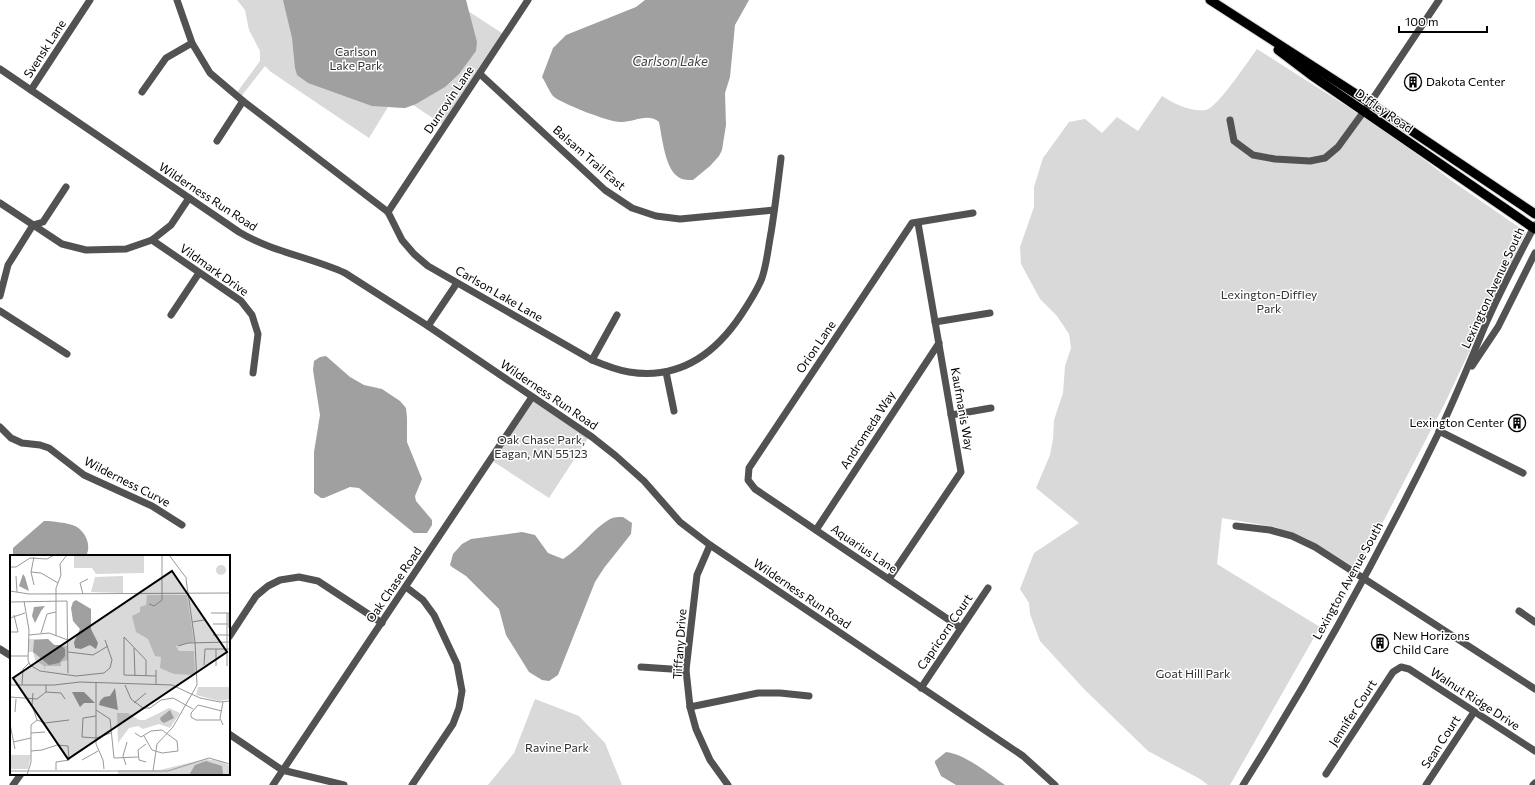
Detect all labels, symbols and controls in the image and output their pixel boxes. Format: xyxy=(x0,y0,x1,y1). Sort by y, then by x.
scale bar xyxy=(1399,8,1487,34)
text: 100 m xyxy=(1405,14,1439,28)
street label: Svensk Lane xyxy=(20,17,68,80)
park label: Carlson Lake Park xyxy=(329,44,383,72)
water label: Carlson Lake xyxy=(632,53,708,69)
street label: Dunrovin Lane xyxy=(420,63,476,136)
building icon: Dakota Center xyxy=(1403,72,1423,92)
place label: Dakota Center xyxy=(1426,74,1506,88)
street label: Diffley Road xyxy=(1353,85,1416,135)
street label: Balsam Trail East xyxy=(551,122,629,193)
street label: Wilderness Run Road xyxy=(157,159,261,233)
street label: Lexington Avenue South xyxy=(1458,225,1526,350)
street label: Vildmark Drive xyxy=(178,240,252,298)
street label: Carlson Lake Lane xyxy=(453,262,546,324)
park label: Lexington-Diffley Park xyxy=(1221,287,1317,315)
street label: Orion Lane xyxy=(792,317,838,375)
street label: Wilderness Run Road xyxy=(498,356,601,432)
street label: Kaufmanis Way xyxy=(949,366,977,452)
street label: Andromeda Way xyxy=(837,388,898,471)
building icon: Lexington Center xyxy=(1507,413,1527,433)
place label: Lexington Center xyxy=(1409,415,1504,429)
park label: Oak Chase Park, Eagan, MN 55123 xyxy=(494,432,588,460)
street label: Wilderness Curve xyxy=(82,453,173,509)
street label: Lexington Avenue South xyxy=(1309,519,1385,642)
street label: Aquarius Lane xyxy=(829,521,900,575)
street label: Oak Chase Road xyxy=(363,544,424,625)
inset map xyxy=(10,555,230,775)
street label: Wilderness Run Road xyxy=(751,555,854,631)
street label: Capricorn Court xyxy=(914,591,975,672)
street label: Tiffany Drive xyxy=(670,608,688,680)
place label: New Horizons Child Care xyxy=(1393,628,1470,656)
building icon: New Horizons Child Care xyxy=(1370,633,1390,653)
street label: Walnut Ridge Drive xyxy=(1428,664,1523,732)
park label: Goat Hill Park xyxy=(1155,666,1231,680)
street label: Jennifer Court xyxy=(1326,677,1380,749)
street label: Sean Court xyxy=(1418,712,1463,771)
park label: Ravine Park xyxy=(525,740,589,754)

